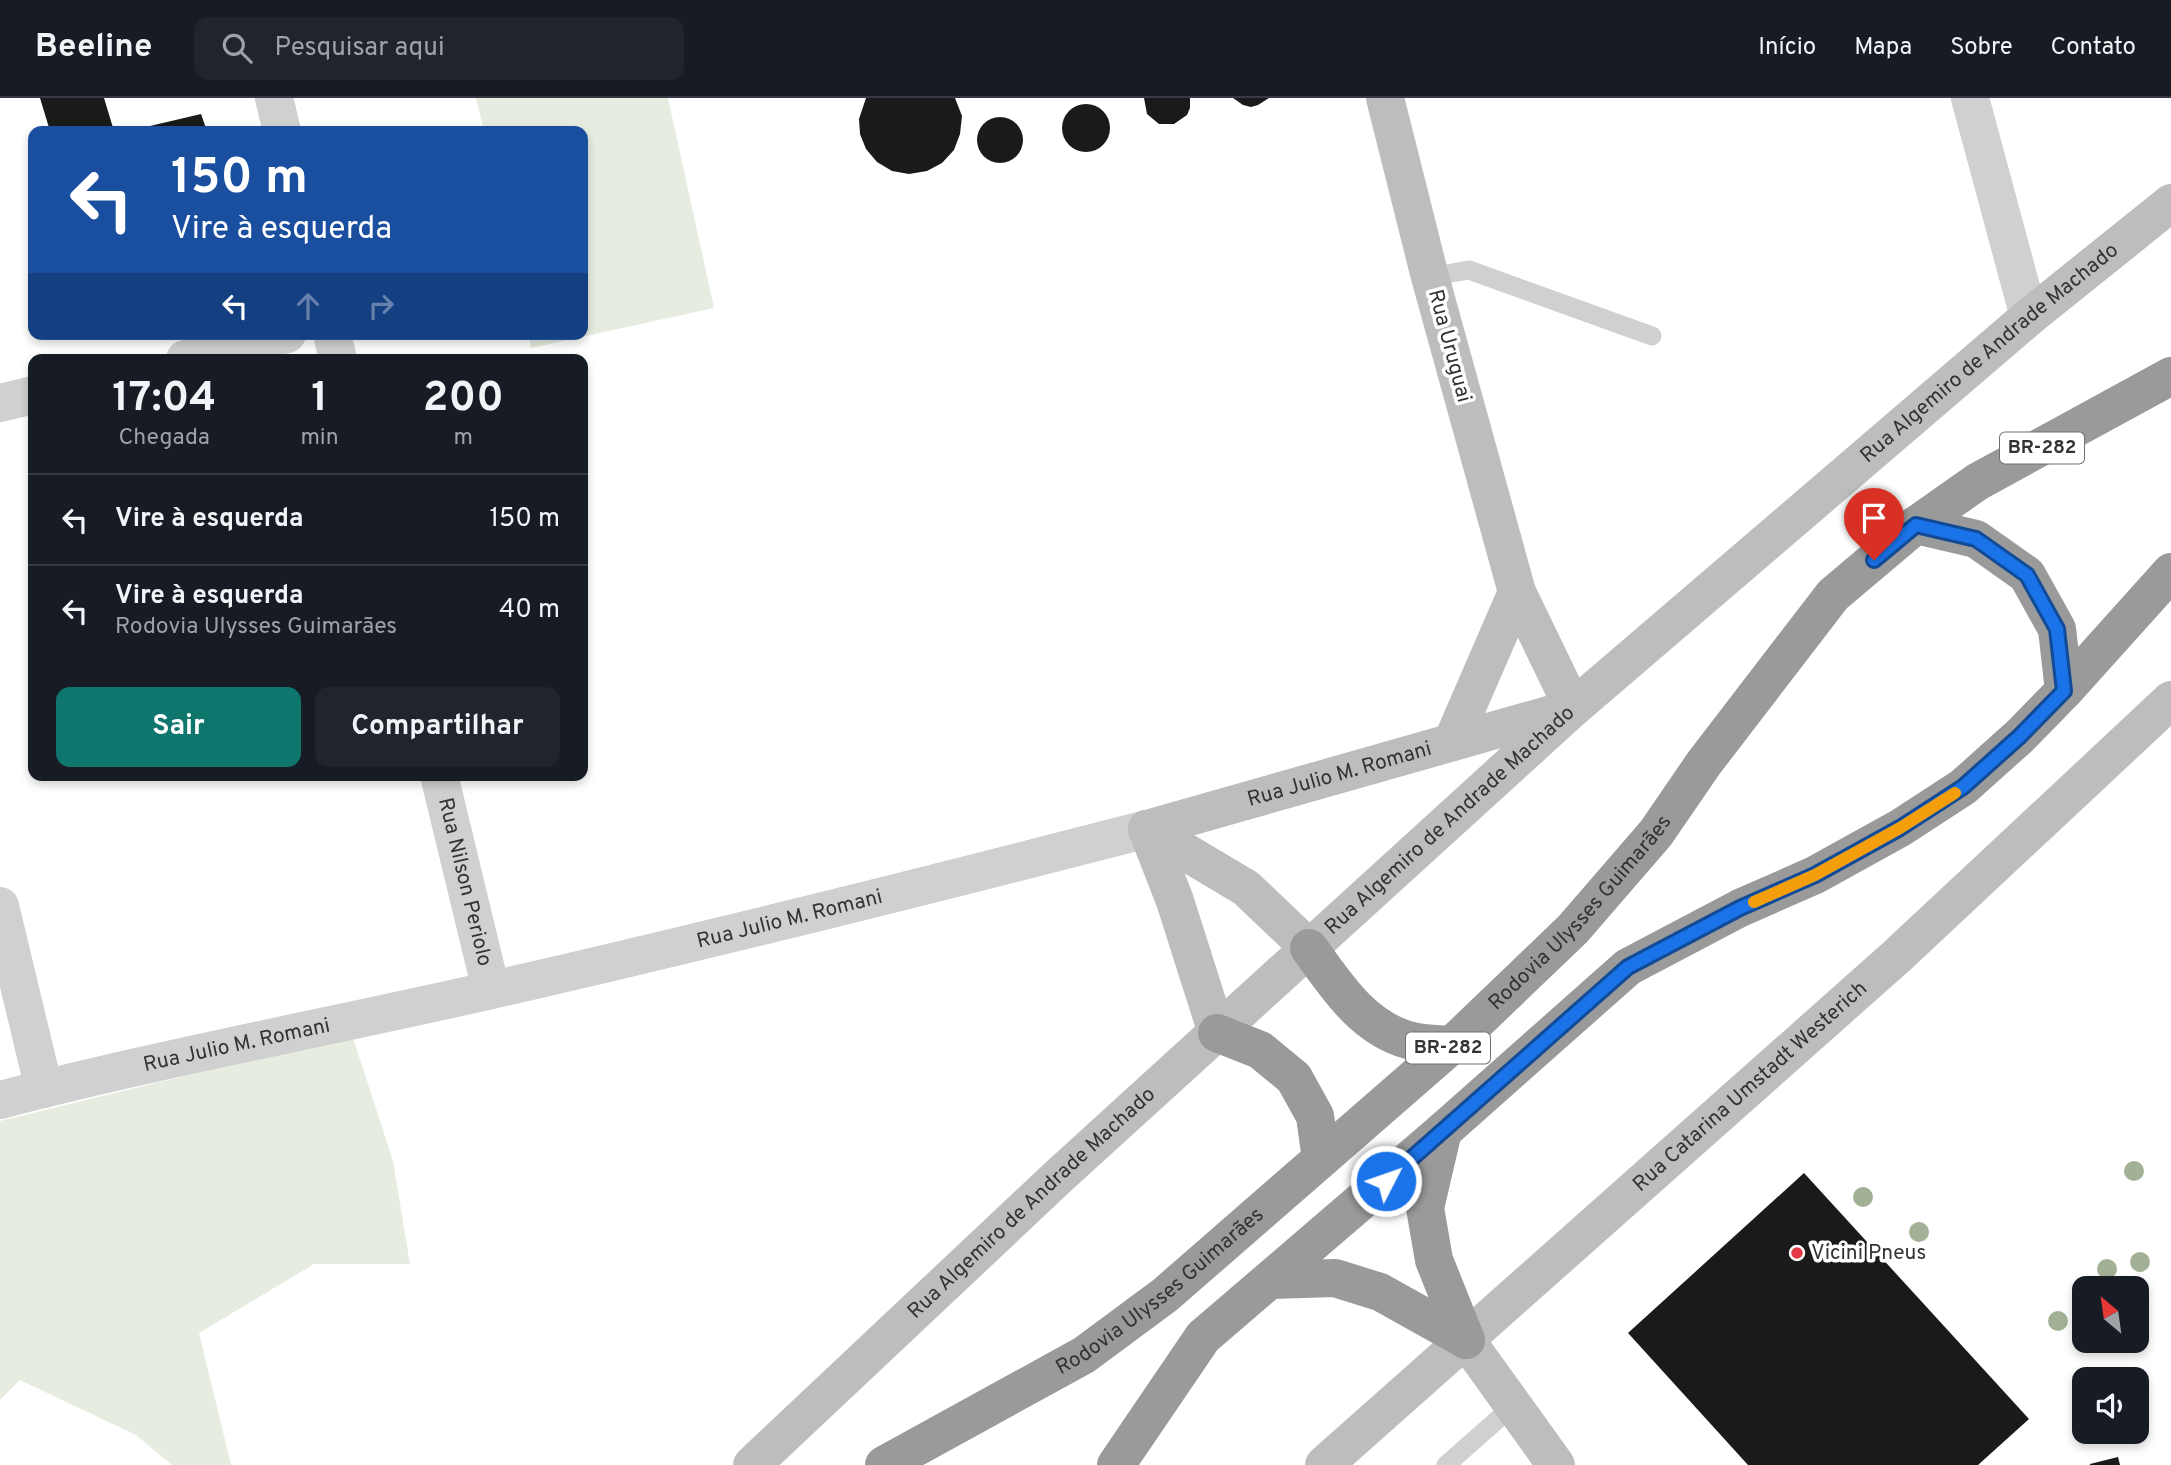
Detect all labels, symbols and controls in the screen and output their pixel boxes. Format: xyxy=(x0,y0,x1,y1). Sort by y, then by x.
search box xyxy=(194,17,684,80)
text: Beeline xyxy=(35,27,152,69)
icon: search xyxy=(218,29,256,67)
text: Pesquisar aqui xyxy=(274,32,445,65)
text: Início xyxy=(1758,33,1816,63)
text: Mapa xyxy=(1854,33,1912,63)
text: Sobre xyxy=(1950,33,2013,63)
text: Contato xyxy=(2051,33,2136,63)
text: 150 m xyxy=(171,149,308,211)
icon: left xyxy=(56,154,147,245)
text: Vire à esquerda xyxy=(171,210,392,250)
street label: Rua Algemiro de Andrade Machado xyxy=(1855,237,2124,469)
icon: left xyxy=(216,287,254,325)
icon: ahead xyxy=(289,287,327,325)
icon: right xyxy=(362,287,400,325)
street label: Rua Uruguai xyxy=(1421,287,1477,405)
text: 17:04 xyxy=(112,373,216,426)
text: 1 xyxy=(311,373,328,426)
text: 200 xyxy=(423,373,504,426)
text: Chegada xyxy=(118,424,210,453)
text: min xyxy=(300,424,339,453)
text: m xyxy=(454,424,473,453)
road number: BR-282 xyxy=(2000,432,2084,464)
pin xyxy=(1844,488,1904,560)
icon: arrive xyxy=(1855,499,1893,537)
icon: left xyxy=(56,501,94,539)
text: Vire à esquerda xyxy=(115,503,303,536)
text: 150 m xyxy=(489,503,560,536)
text: Vire à esquerda xyxy=(115,580,303,613)
icon: left xyxy=(56,592,94,630)
text: 40 m xyxy=(499,594,560,627)
text: Rodovia Ulysses Guimarães xyxy=(115,613,397,642)
button: Sair xyxy=(56,687,301,767)
button: Compartilhar xyxy=(315,687,560,767)
street label: Rua Algemiro de Andrade Machado xyxy=(1319,700,1580,941)
street label: Rua Julio M. Romani xyxy=(1244,735,1435,813)
street label: Rua Nilson Periolo xyxy=(431,795,498,969)
street label: Rodovia Ulysses Guimarães xyxy=(1483,810,1678,1016)
street label: Rua Julio M. Romani xyxy=(694,883,885,955)
street label: Rua Catarina Umstadt Westerich xyxy=(1627,975,1873,1198)
street label: Rua Julio M. Romani xyxy=(141,1012,333,1079)
road number: BR-282 xyxy=(1406,1032,1490,1064)
street label: Rua Algemiro de Andrade Machado xyxy=(902,1081,1161,1325)
position arrow xyxy=(1349,1144,1423,1218)
street label: Rodovia Ulysses Guimarães xyxy=(1051,1202,1269,1381)
place label: Vicini Pneus xyxy=(1811,1240,1926,1267)
marker: Vicini Pneus xyxy=(1789,1245,1805,1261)
north arrow xyxy=(2072,1276,2149,1353)
map controls xyxy=(2072,1276,2149,1444)
button: sound xyxy=(2072,1367,2149,1444)

